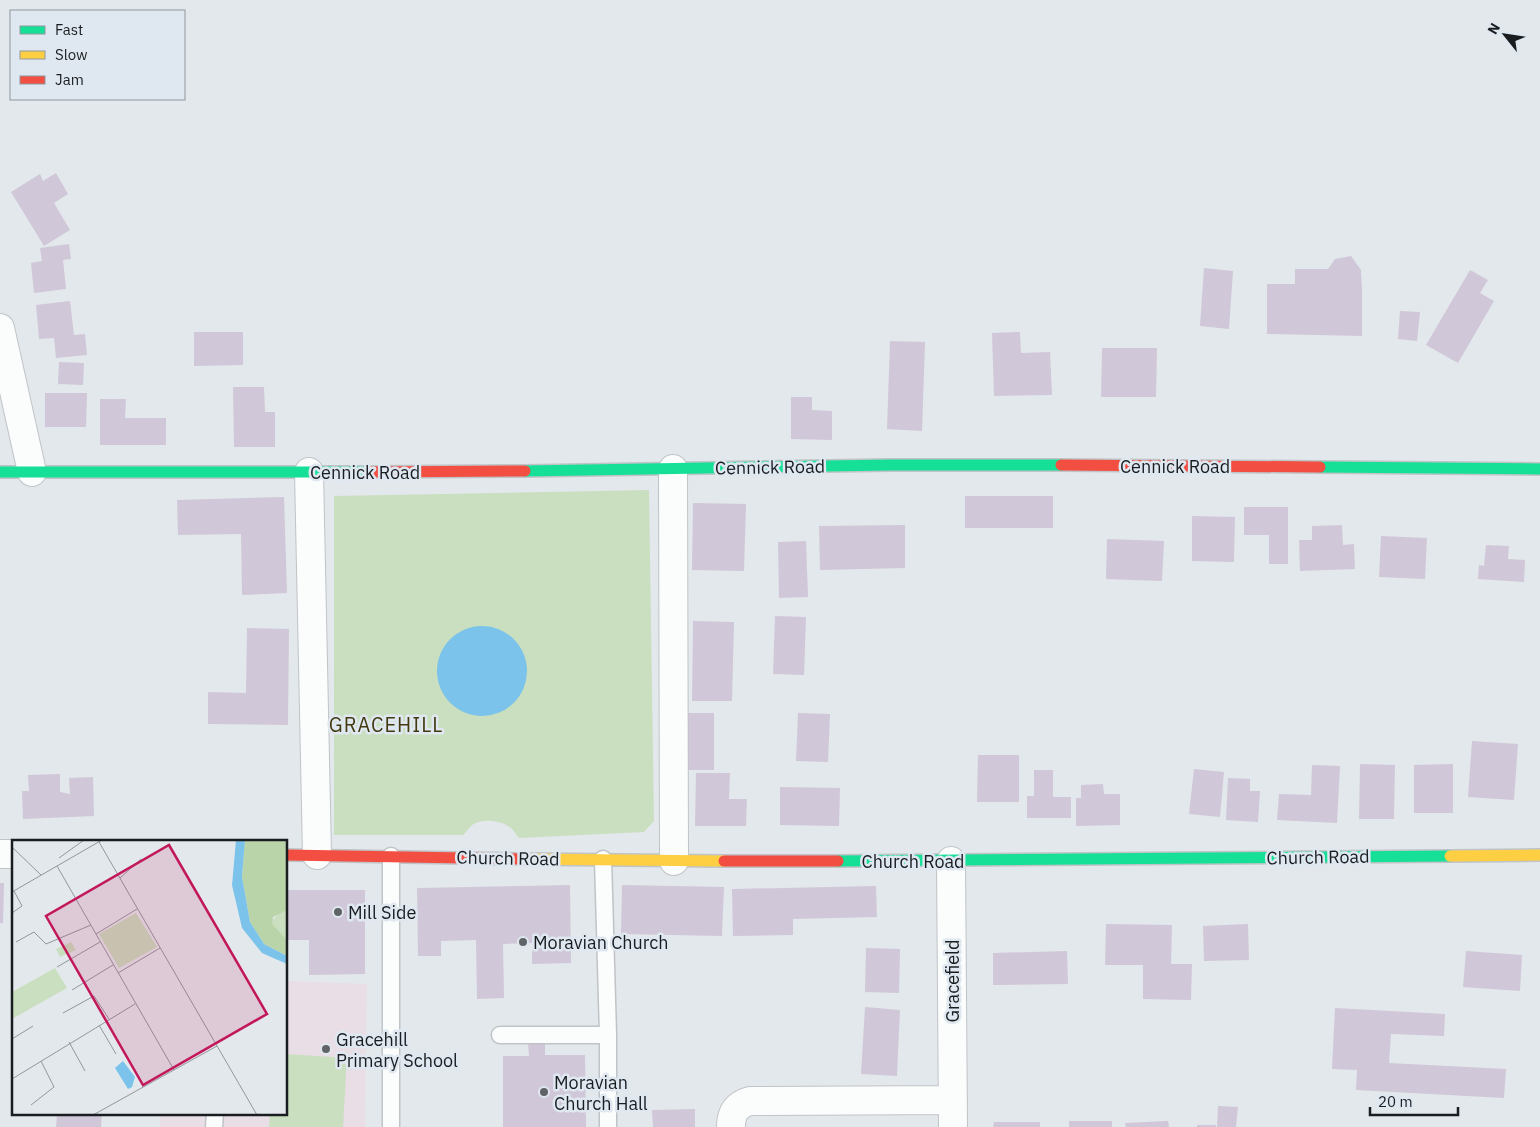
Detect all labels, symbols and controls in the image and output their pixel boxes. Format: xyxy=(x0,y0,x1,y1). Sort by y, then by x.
legend xyxy=(10,10,185,100)
north arrow xyxy=(1480,10,1530,60)
text: Fast xyxy=(55,20,83,39)
text: N xyxy=(1483,20,1504,37)
text: Slow xyxy=(55,45,88,64)
text: Jam xyxy=(55,70,84,89)
street label: Cennick Road xyxy=(715,455,825,479)
street label: Cennick Road xyxy=(1120,455,1230,478)
street label: Cennick Road xyxy=(310,461,420,484)
district label: GRACEHILL xyxy=(329,711,443,738)
inset map xyxy=(12,840,288,1114)
street label: Church Road xyxy=(1266,845,1370,869)
street label: Church Road xyxy=(456,846,560,870)
street label: Church Road xyxy=(861,850,965,873)
place label: Mill Side xyxy=(348,901,416,924)
marker: Mill Side xyxy=(332,906,344,918)
place label: Moravian Church xyxy=(533,931,669,954)
marker: Moravian Church xyxy=(517,936,529,948)
street label: Gracefield xyxy=(941,940,964,1022)
place label: Gracehill Primary School xyxy=(336,1028,458,1072)
marker: Gracehill Primary School xyxy=(320,1043,332,1055)
place label: Moravian Church Hall xyxy=(554,1071,648,1115)
scale bar xyxy=(1370,1084,1458,1116)
marker: Moravian Church Hall xyxy=(538,1086,550,1098)
text: 20 m xyxy=(1378,1092,1413,1111)

